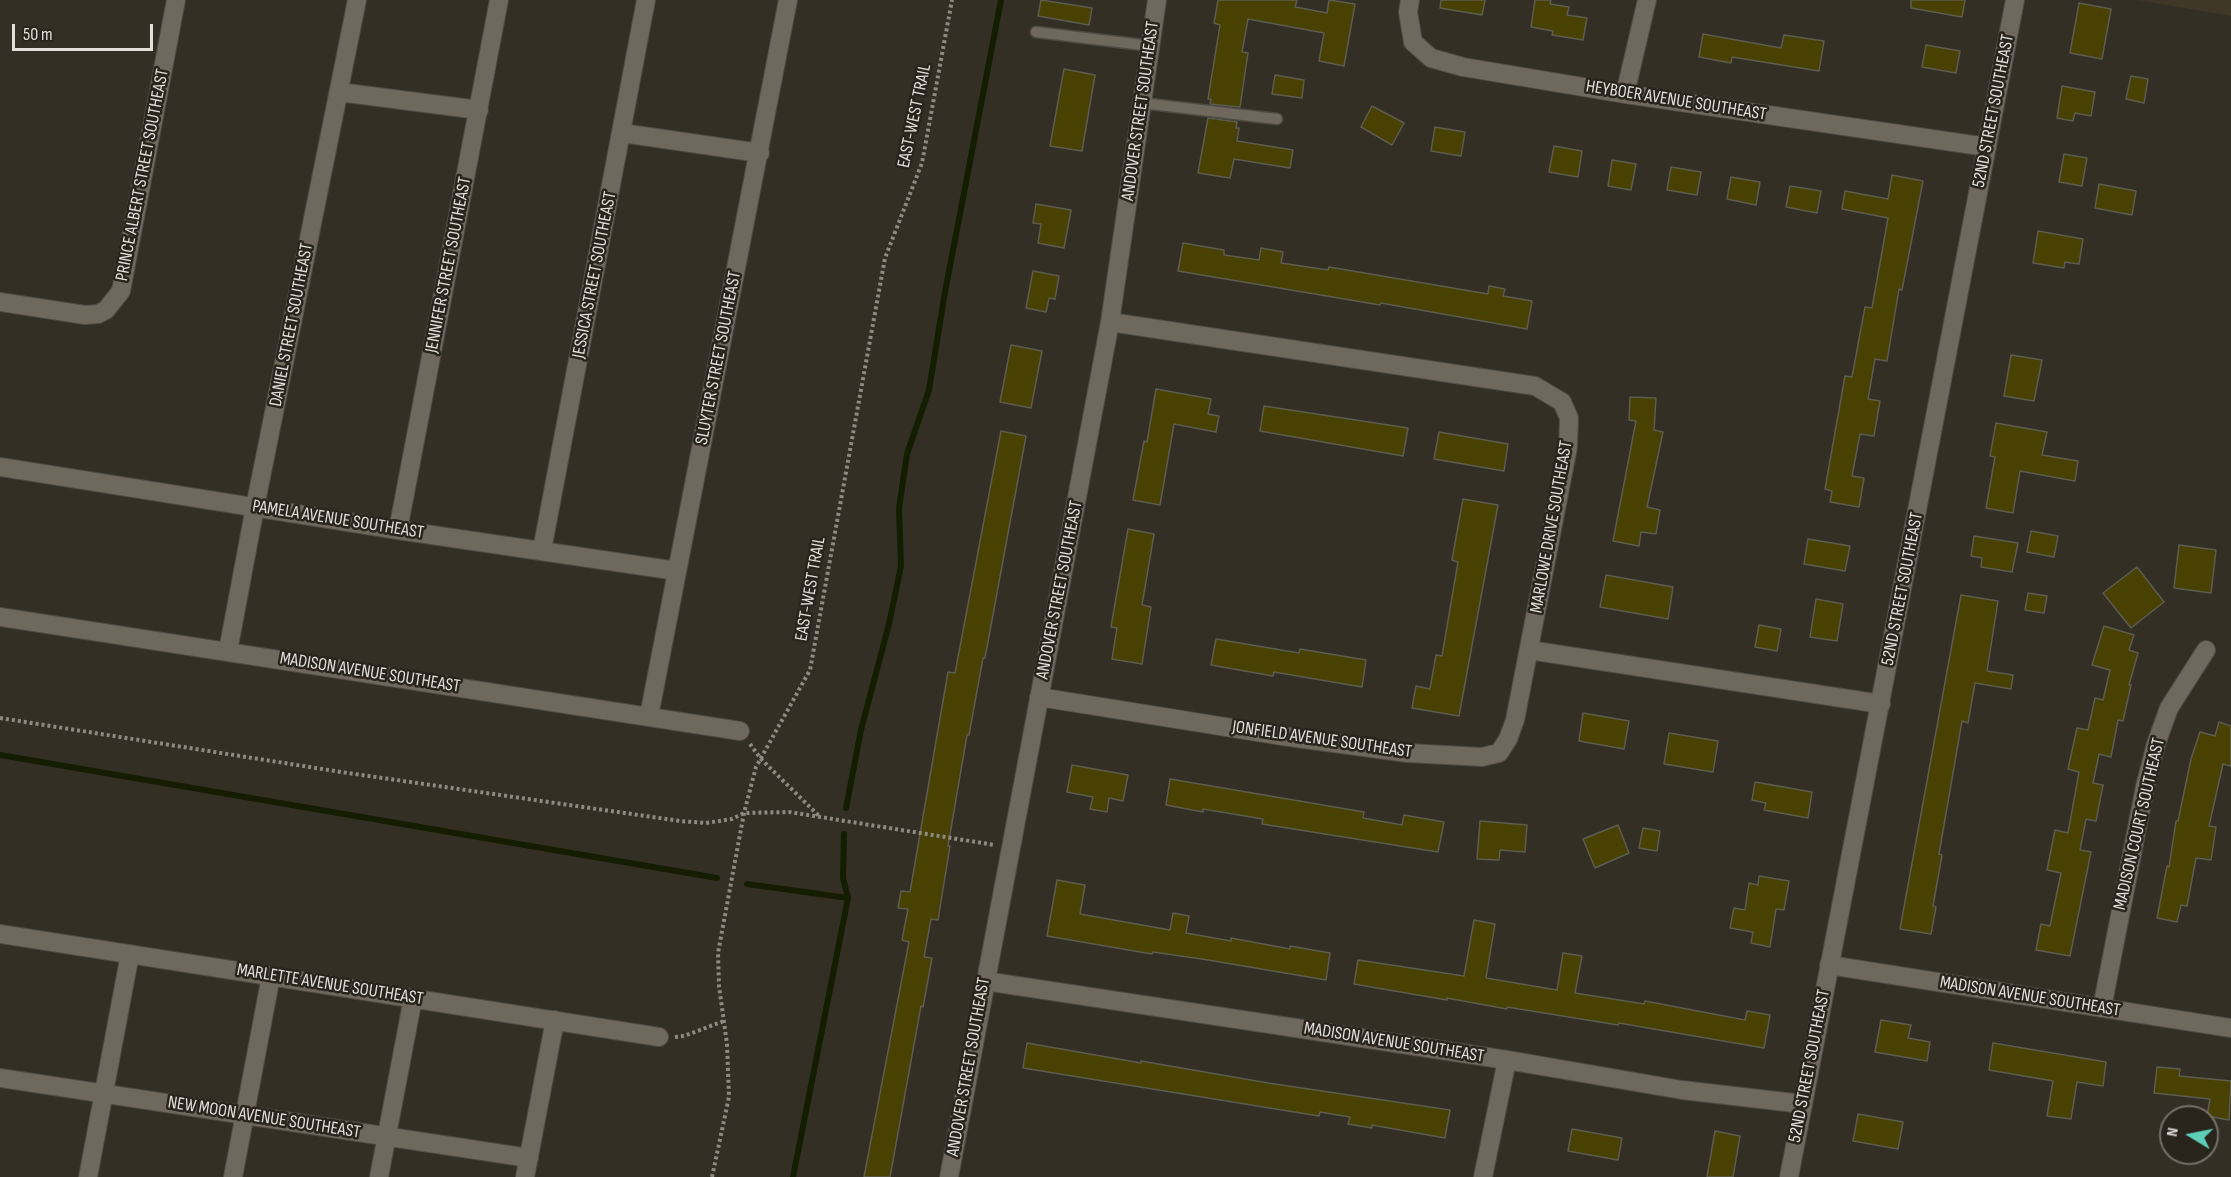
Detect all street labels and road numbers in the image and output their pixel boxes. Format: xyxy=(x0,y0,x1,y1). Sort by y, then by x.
street label: ANDOVER STREET SOUTHEAST xyxy=(1118,20,1164,202)
street label: 52ND STREET SOUTHEAST xyxy=(1969,33,2019,189)
street label: EAST-WEST TRAIL xyxy=(893,62,937,170)
street label: PRINCE ALBERT STREET SOUTHEAST xyxy=(112,67,174,283)
street label: HEYBOER AVENUE SOUTHEAST xyxy=(1584,76,1768,126)
street label: JENNIFER STREET SOUTHEAST xyxy=(421,175,477,355)
street label: JESSICA STREET SOUTHEAST xyxy=(568,190,622,360)
street label: DANIEL STREET SOUTHEAST xyxy=(266,241,318,409)
street label: SLUYTER STREET SOUTHEAST xyxy=(692,269,746,447)
street label: MARLOWE DRIVE SOUTHEAST xyxy=(1526,439,1578,615)
street label: PAMELA AVENUE SOUTHEAST xyxy=(251,496,425,544)
street label: ANDOVER STREET SOUTHEAST xyxy=(1032,499,1088,681)
street label: 52ND STREET SOUTHEAST xyxy=(1878,511,1928,667)
street label: EAST-WEST TRAIL xyxy=(791,535,831,643)
street label: MADISON AVENUE SOUTHEAST xyxy=(278,648,462,698)
street label: JONFIELD AVENUE SOUTHEAST xyxy=(1231,717,1413,763)
street label: MADISON COURT SOUTHEAST xyxy=(2110,736,2170,912)
street label: MARLETTE AVENUE SOUTHEAST xyxy=(235,960,425,1010)
street label: MADISON AVENUE SOUTHEAST xyxy=(1938,972,2122,1022)
street label: ANDOVER STREET SOUTHEAST xyxy=(943,976,995,1158)
street label: 52ND STREET SOUTHEAST xyxy=(1785,988,1835,1144)
street label: MADISON AVENUE SOUTHEAST xyxy=(1302,1018,1486,1068)
street label: NEW MOON AVENUE SOUTHEAST xyxy=(166,1092,362,1144)

